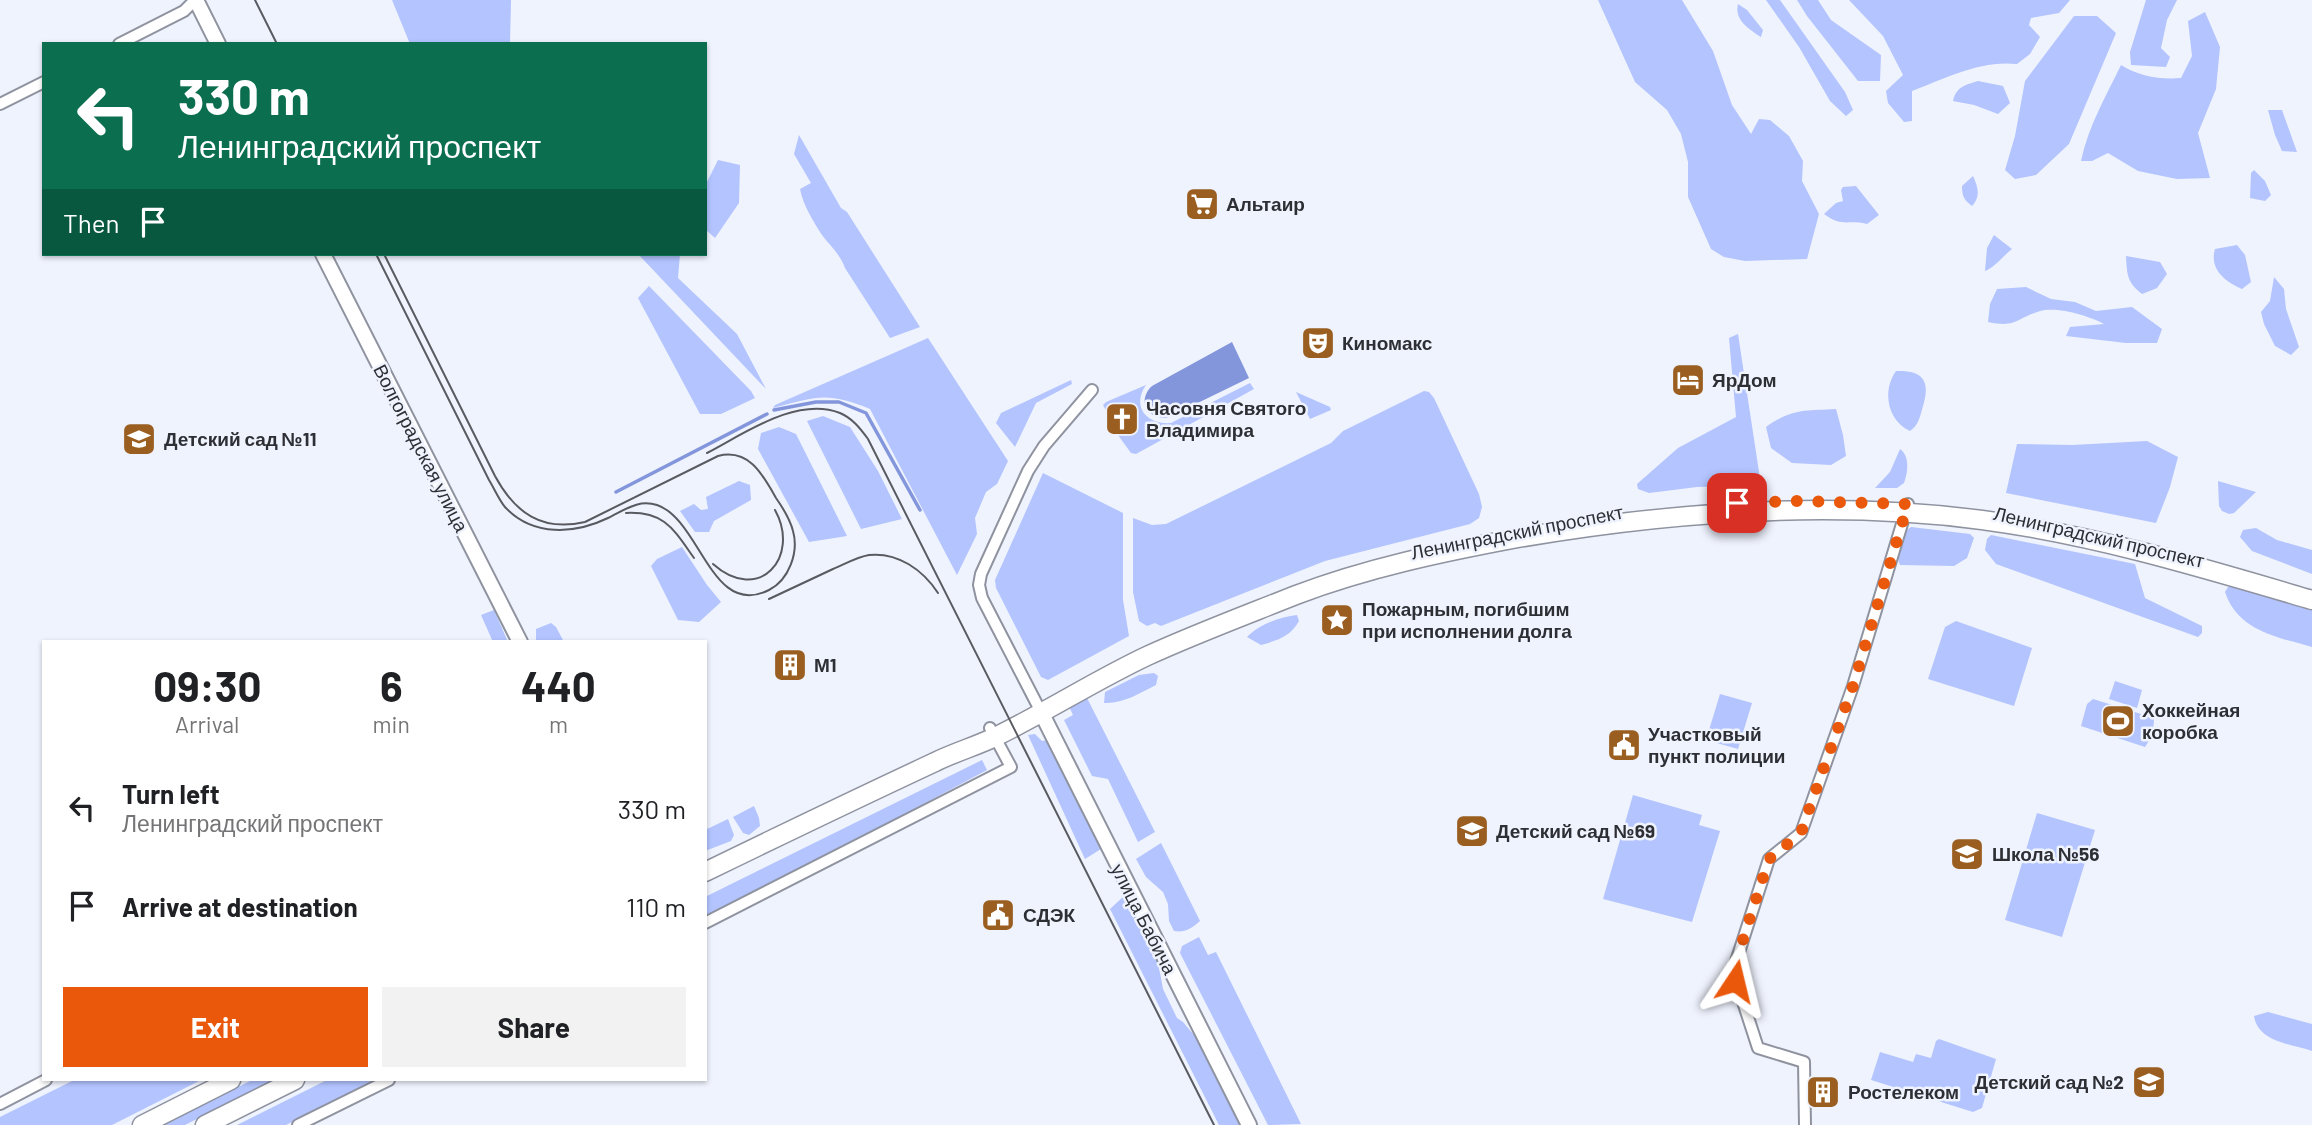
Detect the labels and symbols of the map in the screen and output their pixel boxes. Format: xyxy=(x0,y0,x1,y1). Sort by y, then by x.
supermarket icon: Альтаир xyxy=(1183,185,1221,223)
place label: Альтаир xyxy=(1226,192,1305,215)
theatre icon: Киномакс xyxy=(1299,324,1337,362)
place label: Киномакс xyxy=(1342,331,1433,354)
street label: Волгоградская улица xyxy=(369,360,474,536)
hotel icon: ЯрДом xyxy=(1669,361,1707,399)
place label: ЯрДом xyxy=(1712,368,1776,391)
place label: Часовня Святого Владимира xyxy=(1146,396,1306,441)
church icon: Часовня Святого Владимира xyxy=(1103,400,1141,438)
school or university icon: Детский сад №11 xyxy=(120,420,158,458)
place label: Детский сад №11 xyxy=(164,427,316,450)
pin xyxy=(1707,473,1767,533)
street label: Ленинградский проспект xyxy=(1409,500,1625,563)
street label: Ленинградский проспект xyxy=(1991,501,2207,572)
place label: Пожарным, погибшим при исполнении долга xyxy=(1362,597,1572,642)
place icon: Пожарным, погибшим при исполнении долга xyxy=(1318,601,1356,639)
building icon: М1 xyxy=(771,646,809,684)
place label: М1 xyxy=(814,653,837,676)
place label: Хоккейная коробка xyxy=(2142,698,2240,743)
sports icon: Хоккейная коробка xyxy=(2099,702,2137,740)
place label: Участковый пункт полиции xyxy=(1648,722,1786,767)
public building icon: Участковый пункт полиции xyxy=(1605,726,1643,764)
school or university icon: Детский сад №69 xyxy=(1453,812,1491,850)
place label: Детский сад №69 xyxy=(1496,819,1655,842)
school or university icon: Школа №56 xyxy=(1948,835,1986,873)
place label: Школа №56 xyxy=(1992,842,2100,865)
street label: улица Бабича xyxy=(1107,860,1182,978)
public building icon: СДЭК xyxy=(979,896,1017,934)
place label: СДЭК xyxy=(1023,903,1076,926)
position arrow xyxy=(1698,944,1772,1018)
school or university icon: Детский сад №2 xyxy=(2130,1063,2168,1101)
place label: Детский сад №2 xyxy=(1975,1070,2124,1093)
building icon: Ростелеком xyxy=(1804,1073,1842,1111)
place label: Ростелеком xyxy=(1848,1080,1959,1103)

